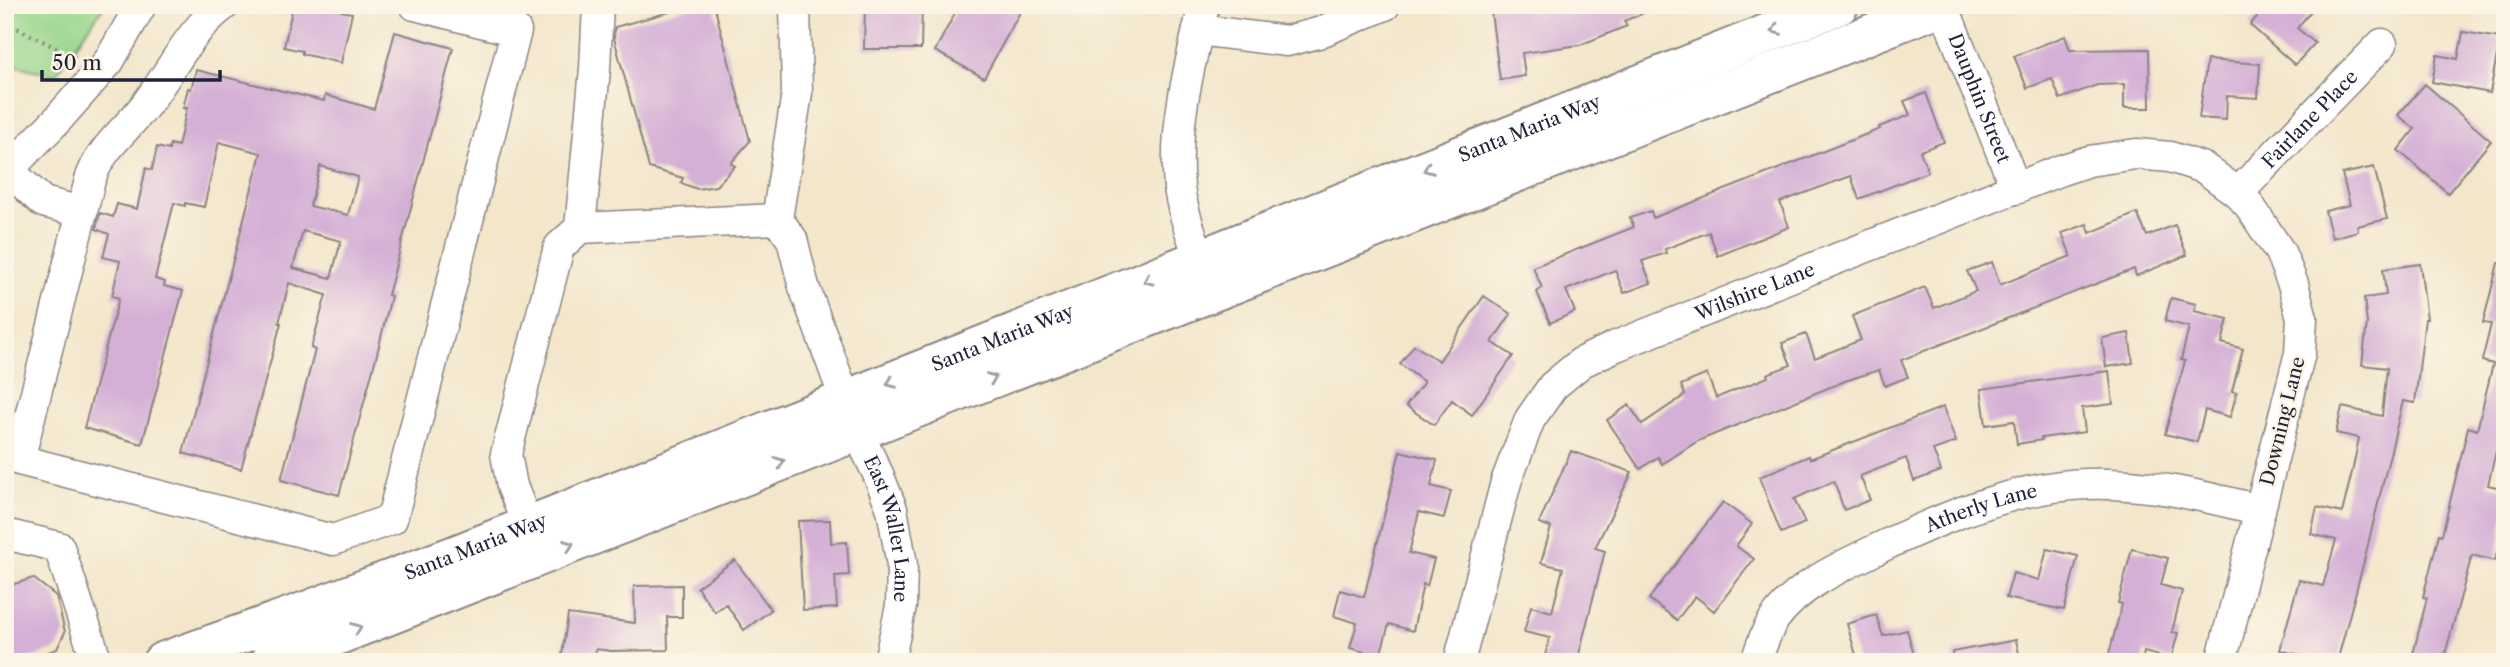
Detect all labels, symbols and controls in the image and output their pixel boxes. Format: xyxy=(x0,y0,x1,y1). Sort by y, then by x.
one-way arrow xyxy=(1770,22,1782,36)
street label: Dauphin Street xyxy=(1943,30,2016,167)
scale bar xyxy=(42,38,220,82)
text: 50 m xyxy=(52,50,102,75)
street label: Fairlane Place xyxy=(2257,65,2363,173)
street label: Santa Maria Way xyxy=(1455,90,1604,167)
one-way arrow xyxy=(1422,160,1434,174)
street label: Wilshire Lane xyxy=(1691,258,1818,326)
one-way arrow xyxy=(1143,272,1155,286)
street label: Santa Maria Way xyxy=(928,299,1077,377)
street label: Downing Lane xyxy=(2255,354,2310,488)
one-way arrow xyxy=(985,372,997,386)
one-way arrow xyxy=(886,374,898,388)
street label: East Waller Lane xyxy=(859,452,914,603)
one-way arrow xyxy=(773,456,786,470)
street label: Atherly Lane xyxy=(1921,479,2039,538)
street label: Santa Maria Way xyxy=(401,509,551,585)
one-way arrow xyxy=(562,540,574,554)
one-way arrow xyxy=(350,622,362,636)

